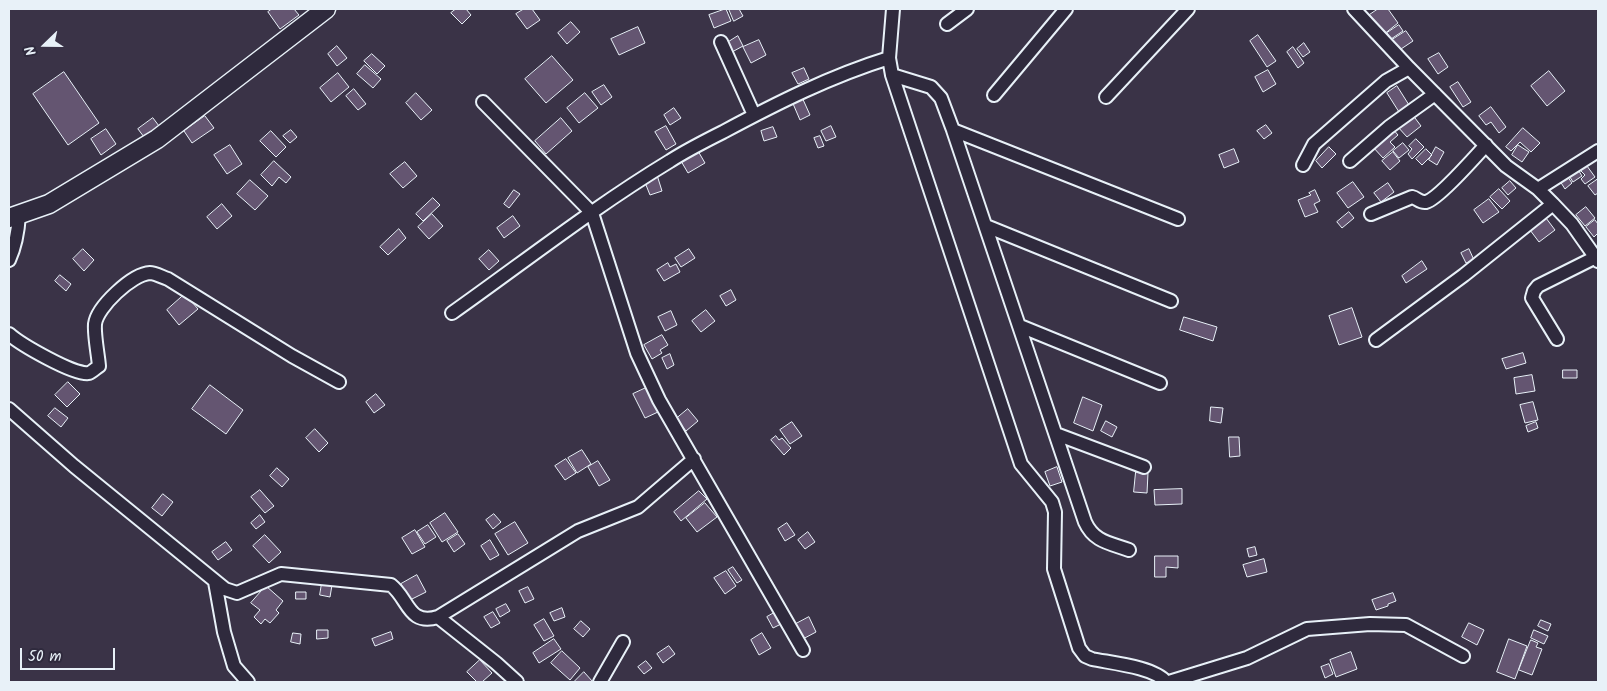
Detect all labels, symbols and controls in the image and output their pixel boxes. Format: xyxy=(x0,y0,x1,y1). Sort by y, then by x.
north arrow xyxy=(20,20,70,70)
text: N xyxy=(19,42,43,59)
scale bar xyxy=(22,638,118,670)
text: 50 m xyxy=(28,645,62,669)

